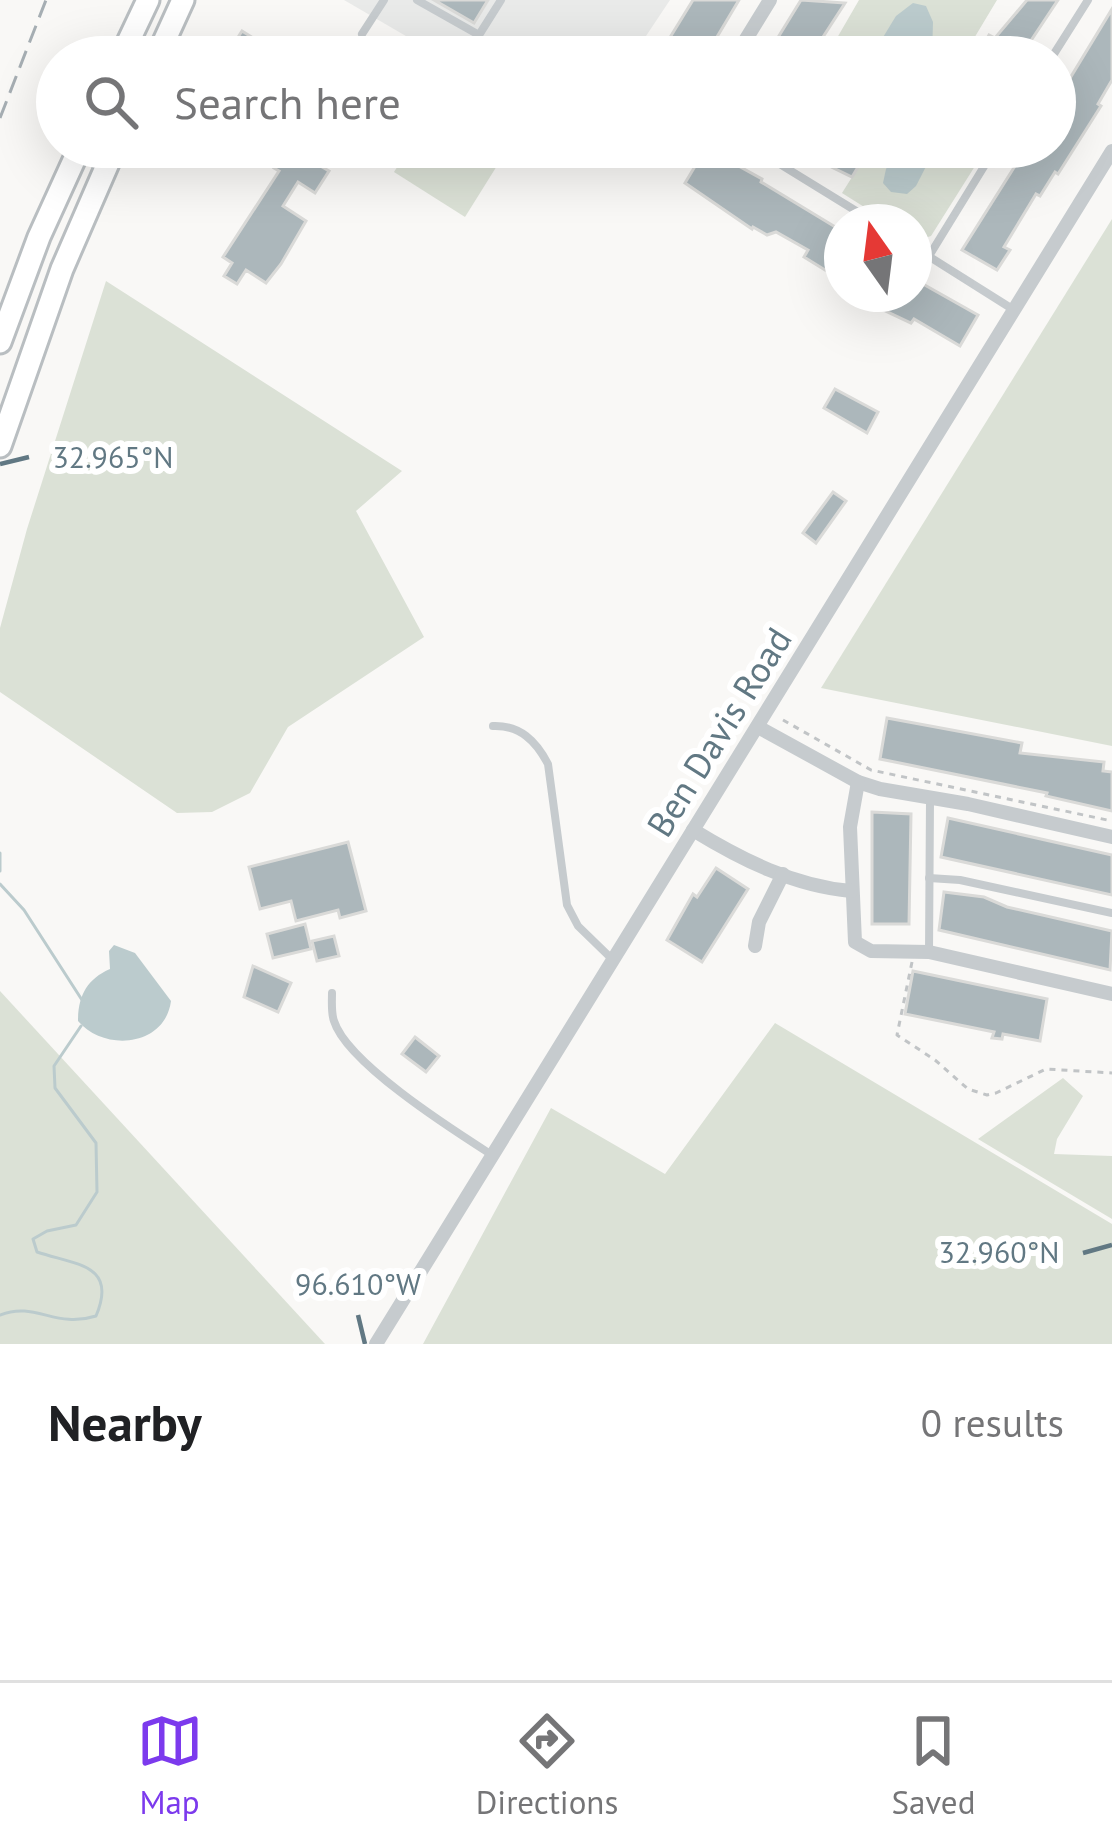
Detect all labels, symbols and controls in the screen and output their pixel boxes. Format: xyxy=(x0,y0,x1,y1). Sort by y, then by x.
search box xyxy=(36,36,1076,168)
icon: search xyxy=(78,69,144,135)
text: Search here xyxy=(174,73,401,131)
north arrow xyxy=(824,204,932,312)
text: 32.965°N xyxy=(52,437,174,476)
street label: Ben Davis Road xyxy=(636,618,802,845)
text: 32.960°N xyxy=(938,1232,1060,1271)
text: 96.610°W xyxy=(295,1264,421,1303)
text: Nearby xyxy=(48,1389,202,1455)
text: 0 results xyxy=(921,1397,1064,1448)
tab: Map xyxy=(137,1708,203,1823)
tab: Directions xyxy=(476,1708,618,1823)
tab: Saved xyxy=(891,1708,975,1823)

